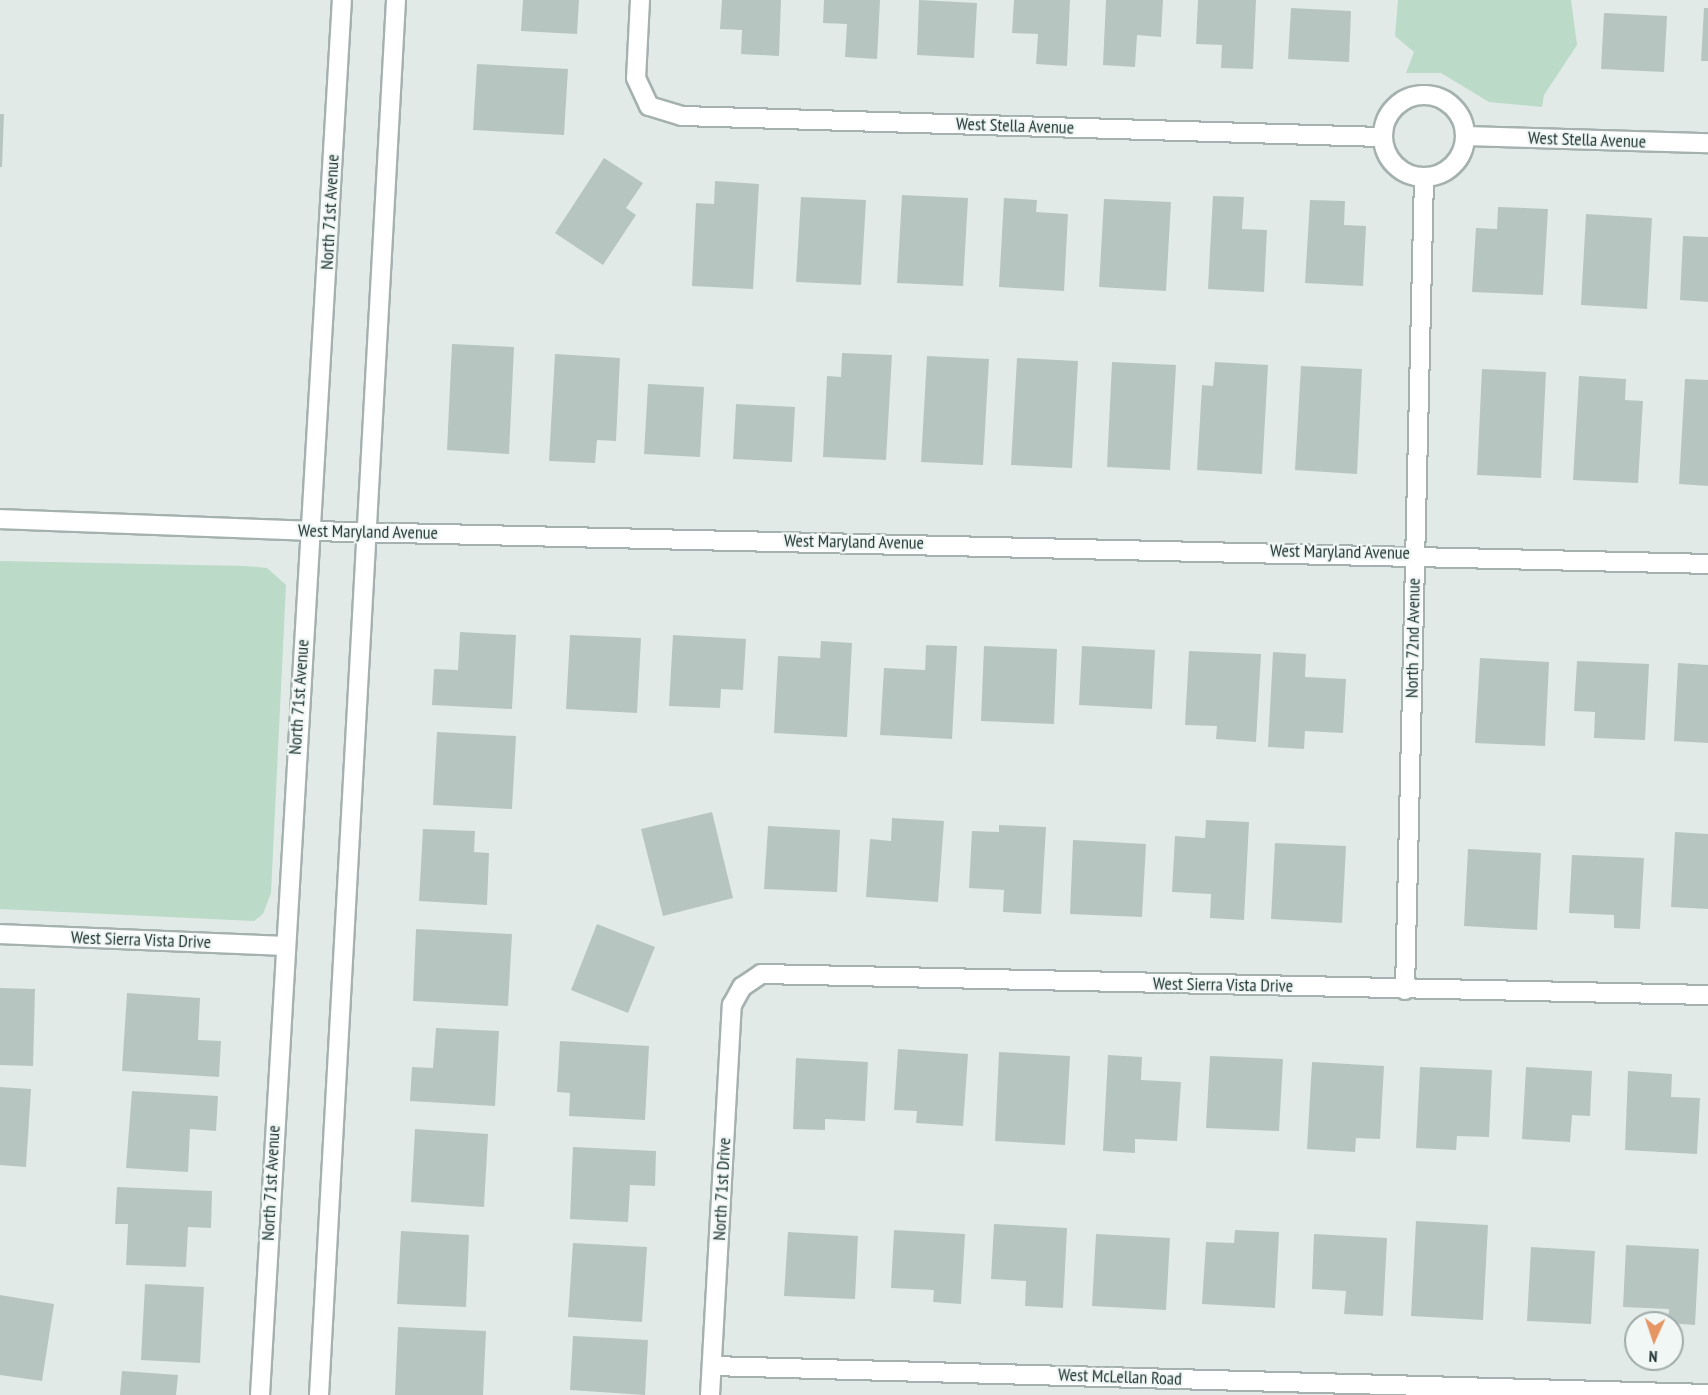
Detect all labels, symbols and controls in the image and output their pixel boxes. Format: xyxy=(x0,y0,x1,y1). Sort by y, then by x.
street label: West Stella Avenue xyxy=(955,113,1075,139)
street label: West Stella Avenue xyxy=(1527,127,1647,153)
street label: North 71st Avenue xyxy=(316,153,344,271)
street label: West Maryland Avenue xyxy=(298,520,438,544)
street label: West Maryland Avenue xyxy=(784,530,924,554)
street label: West Maryland Avenue xyxy=(1270,540,1410,564)
street label: North 72nd Avenue xyxy=(1401,577,1425,699)
street label: North 71st Avenue xyxy=(284,638,314,756)
street label: West Sierra Vista Drive xyxy=(70,927,212,953)
street label: West Sierra Vista Drive xyxy=(1152,973,1294,997)
street label: North 71st Avenue xyxy=(257,1124,285,1242)
street label: North 71st Drive xyxy=(709,1137,735,1241)
north arrow xyxy=(1624,1311,1684,1371)
text: N xyxy=(1648,1347,1658,1367)
street label: West McLellan Road xyxy=(1058,1364,1182,1390)

